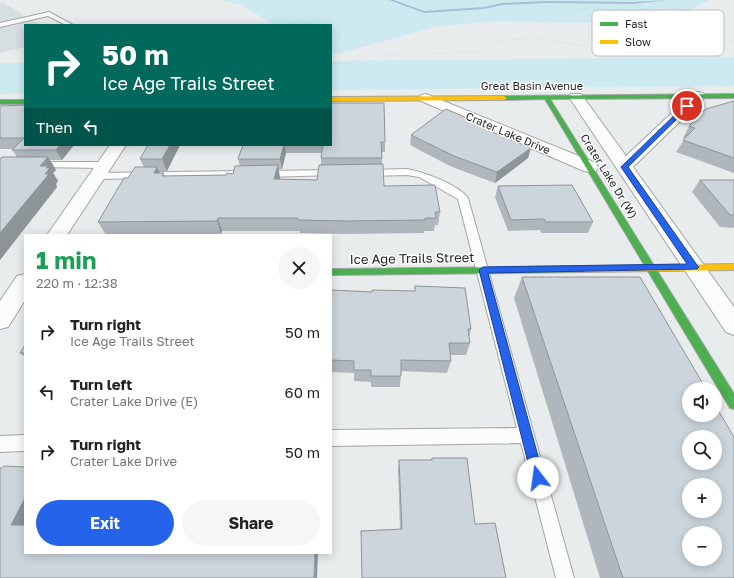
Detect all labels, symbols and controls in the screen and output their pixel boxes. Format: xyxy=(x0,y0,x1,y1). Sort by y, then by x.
legend xyxy=(592,10,724,56)
text: Fast xyxy=(625,17,648,30)
text: Slow xyxy=(625,35,651,48)
text: 50 m xyxy=(102,38,169,71)
icon: right xyxy=(36,40,88,92)
text: Ice Age Trails Street xyxy=(102,72,275,94)
street label: Great Basin Avenue xyxy=(481,79,583,92)
pin xyxy=(670,89,704,123)
icon: arrive xyxy=(676,95,698,117)
street label: Crater Lake Drive xyxy=(464,109,552,156)
icon: left xyxy=(80,116,102,138)
text: Then xyxy=(36,118,72,136)
street label: Crater Lake Dr (W) xyxy=(578,131,641,220)
text: 1 min xyxy=(36,245,96,274)
button: close xyxy=(278,247,320,289)
street label: Ice Age Trails Street xyxy=(349,249,475,267)
text: 220 m · 12:38 xyxy=(36,275,118,291)
text: Turn right xyxy=(70,315,141,333)
icon: right xyxy=(36,321,58,343)
text: 50 m xyxy=(285,323,320,341)
text: Ice Age Trails Street xyxy=(70,333,195,349)
text: Turn left xyxy=(70,375,132,393)
icon: left xyxy=(36,381,58,403)
map controls xyxy=(682,382,722,566)
button: sound xyxy=(682,382,722,422)
text: 60 m xyxy=(285,383,320,401)
text: Crater Lake Drive (E) xyxy=(70,393,198,409)
button: search xyxy=(682,430,722,470)
text: Turn right xyxy=(70,435,141,453)
icon: right xyxy=(36,441,58,463)
text: 50 m xyxy=(285,443,320,461)
text: Crater Lake Drive xyxy=(70,453,177,469)
position arrow xyxy=(517,457,559,499)
button: + xyxy=(682,478,722,518)
button: Exit xyxy=(36,500,174,546)
button: Share xyxy=(182,500,320,546)
button: − xyxy=(682,526,722,566)

